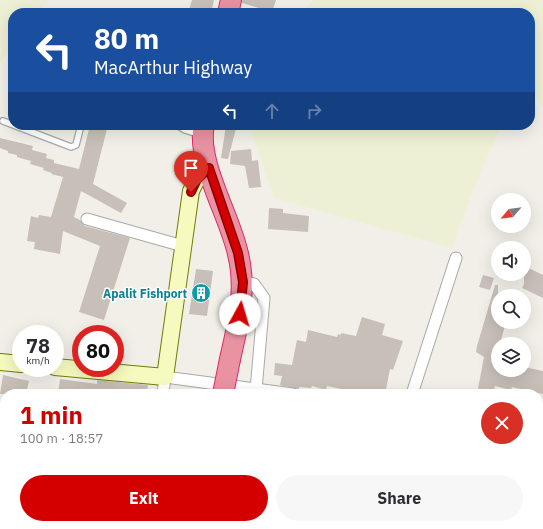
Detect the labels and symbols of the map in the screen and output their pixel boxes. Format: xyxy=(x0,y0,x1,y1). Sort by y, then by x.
pin xyxy=(174,151,208,192)
north arrow xyxy=(491,193,531,233)
building icon: Apalit Fishport xyxy=(190,282,212,304)
place label: Apalit Fishport xyxy=(103,286,187,301)
position arrow xyxy=(219,293,261,335)
speed limit sign: 80 xyxy=(72,325,124,377)

